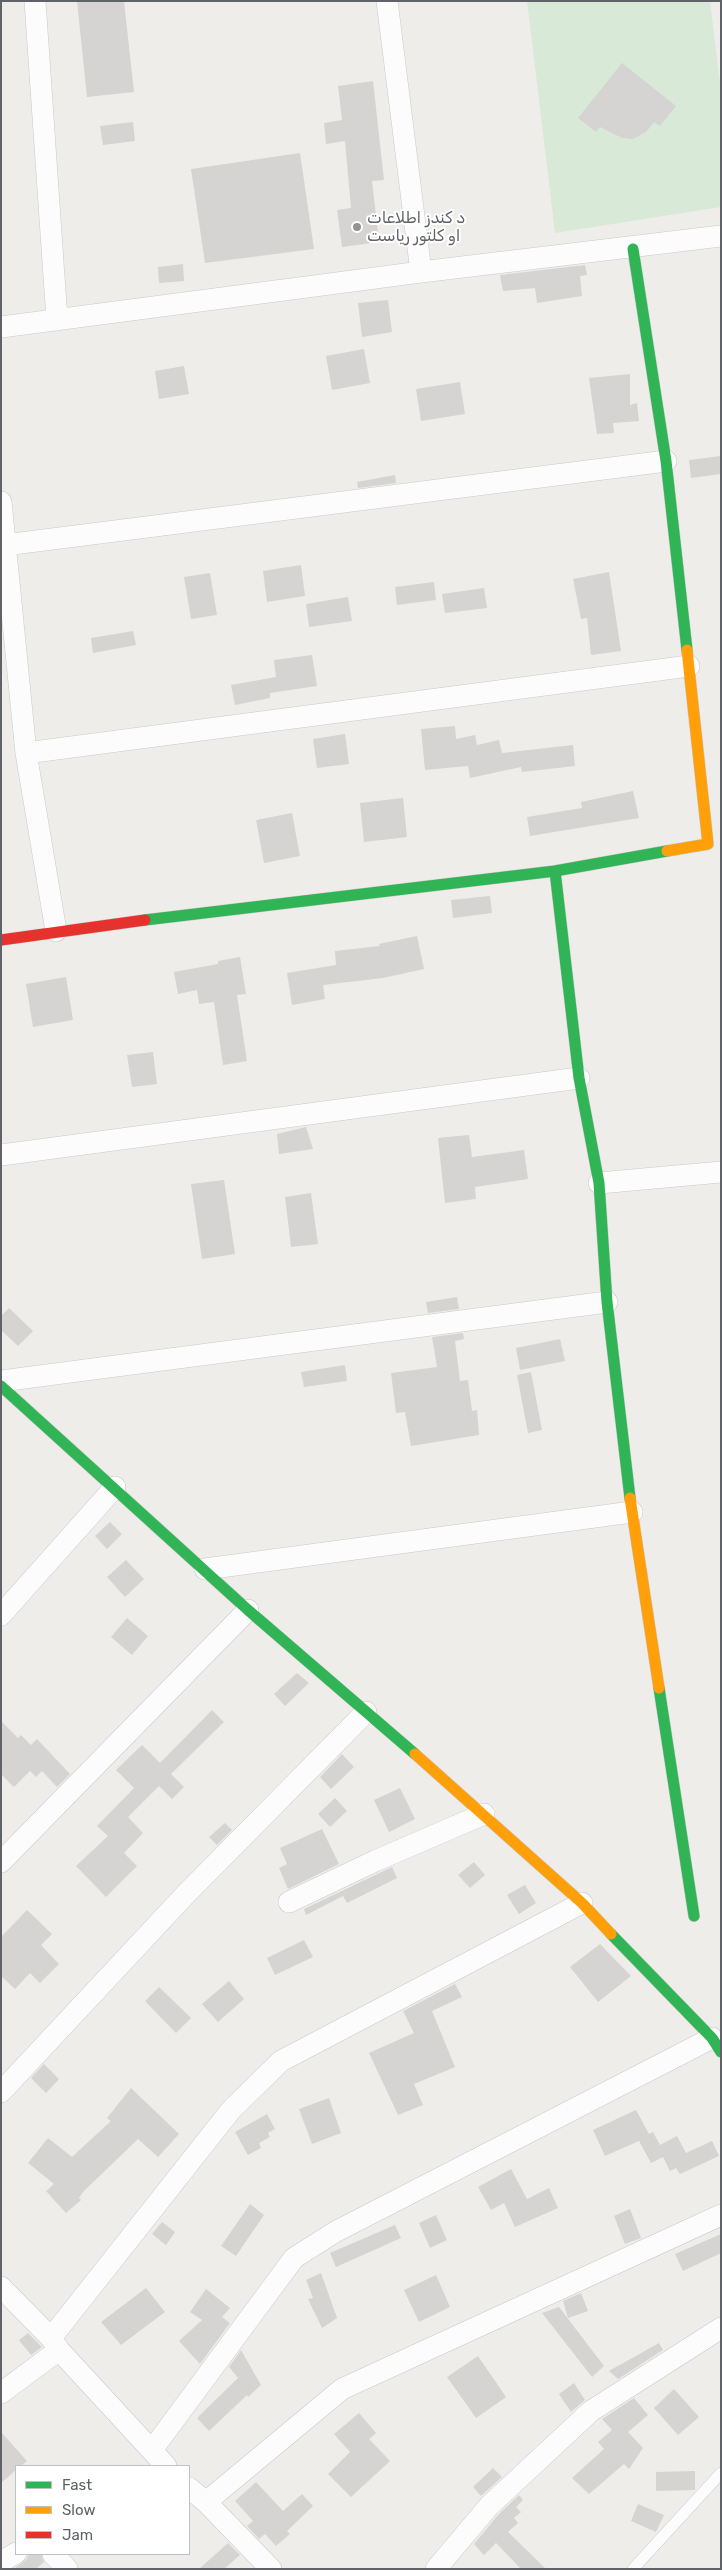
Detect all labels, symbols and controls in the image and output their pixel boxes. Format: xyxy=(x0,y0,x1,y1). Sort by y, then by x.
place label: د کندز اطلاعات او کلتور ریاست xyxy=(367,208,465,246)
marker: د کندز اطلاعات او کلتور ریاست xyxy=(351,221,363,233)
legend xyxy=(15,2465,190,2555)
text: Fast xyxy=(62,2476,92,2494)
text: Slow xyxy=(62,2501,95,2519)
text: Jam xyxy=(62,2526,93,2544)

